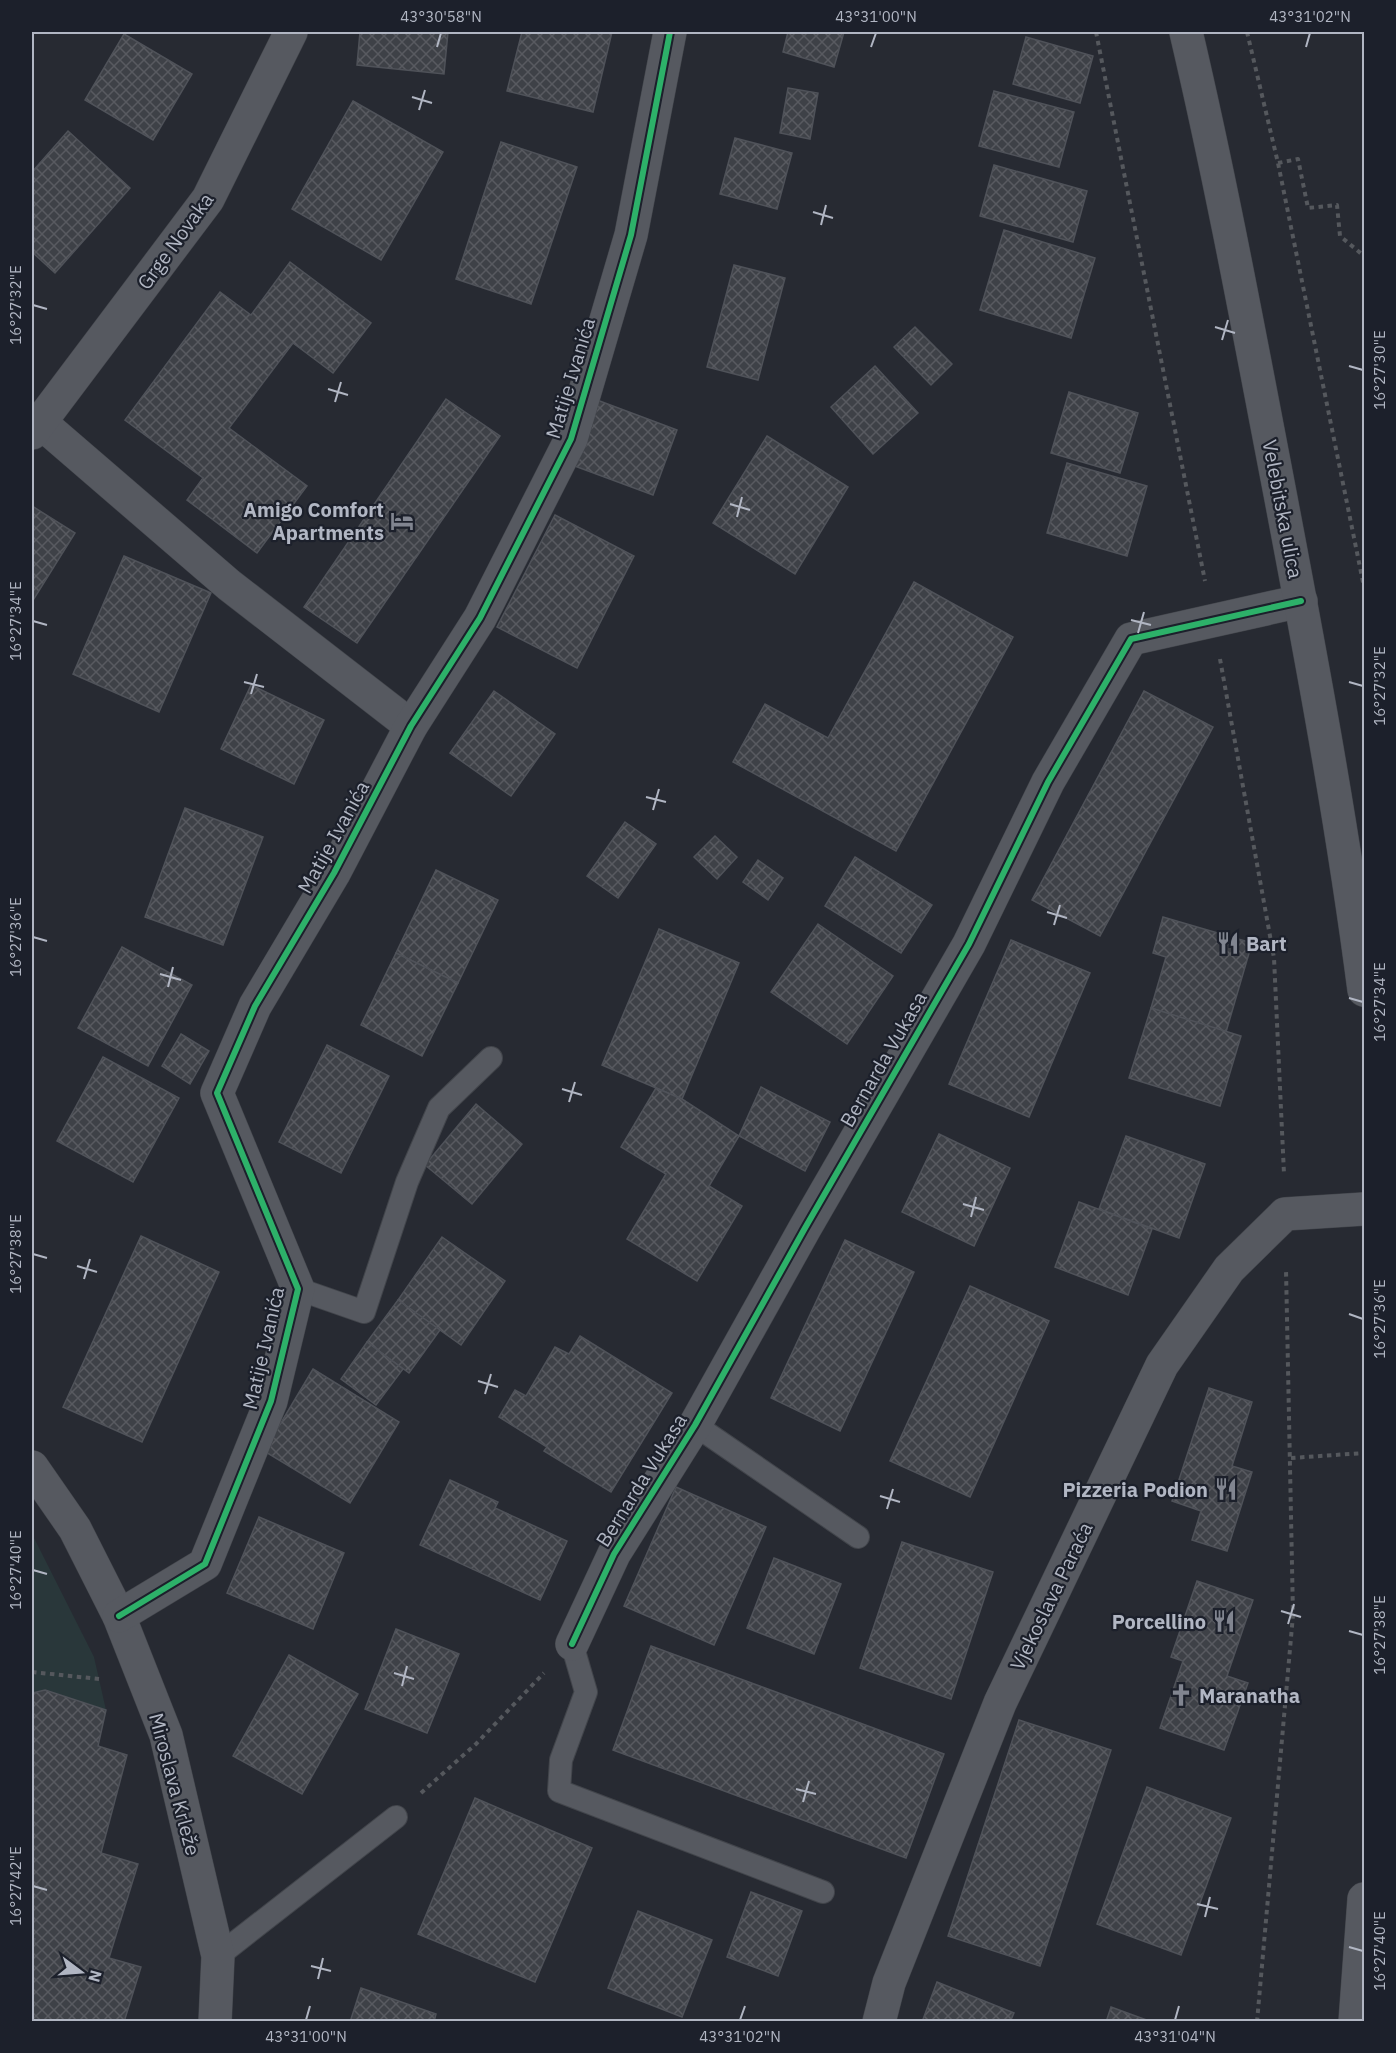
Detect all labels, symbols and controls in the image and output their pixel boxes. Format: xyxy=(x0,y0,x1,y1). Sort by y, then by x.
text: 43°30'58"N xyxy=(400,7,482,26)
text: 43°31'00"N xyxy=(835,7,917,26)
text: 43°31'02"N xyxy=(1269,7,1351,26)
street label: Grge Novaka xyxy=(131,187,219,295)
text: 16°27'32"E xyxy=(6,265,25,345)
street label: Matije Ivanića xyxy=(539,314,601,442)
text: 16°27'30"E xyxy=(1370,330,1389,410)
street label: Velebitska ulica xyxy=(1256,437,1310,581)
place label: Amigo Comfort Apartments xyxy=(243,496,384,546)
hotel icon: Amigo Comfort Apartments xyxy=(389,508,415,534)
text: 16°27'34"E xyxy=(6,581,25,661)
text: 16°27'32"E xyxy=(1370,646,1389,726)
street label: Matije Ivanića xyxy=(291,775,375,898)
text: 16°27'36"E xyxy=(6,897,25,977)
restaurant icon: Bart xyxy=(1215,930,1241,956)
place label: Bart xyxy=(1246,930,1287,957)
text: 16°27'34"E xyxy=(1370,962,1389,1042)
street label: Bernarda Vukasa xyxy=(833,986,933,1132)
text: 16°27'38"E xyxy=(6,1214,25,1294)
text: 16°27'36"E xyxy=(1370,1279,1389,1359)
street label: Matije Ivanića xyxy=(236,1284,290,1412)
street label: Bernarda Vukasa xyxy=(589,1408,693,1552)
place label: Pizzeria Podion xyxy=(1062,1476,1208,1503)
restaurant icon: Pizzeria Podion xyxy=(1213,1476,1239,1502)
street label: Vjekoslava Paraća xyxy=(1003,1517,1099,1675)
text: 16°27'40"E xyxy=(6,1530,25,1610)
text: 16°27'38"E xyxy=(1370,1595,1389,1675)
place label: Porcellino xyxy=(1112,1608,1206,1635)
restaurant icon: Porcellino xyxy=(1211,1608,1237,1634)
church icon: Maranatha xyxy=(1168,1682,1194,1708)
place label: Maranatha xyxy=(1199,1682,1300,1709)
street label: Miroslava Krleže xyxy=(143,1710,207,1858)
text: 16°27'42"E xyxy=(6,1846,25,1926)
text: 16°27'40"E xyxy=(1370,1911,1389,1991)
north arrow xyxy=(51,1942,111,2002)
text: N xyxy=(84,1968,107,1984)
text: 43°31'00"N xyxy=(265,2027,347,2046)
text: 43°31'02"N xyxy=(699,2027,781,2046)
text: 43°31'04"N xyxy=(1134,2027,1216,2046)

